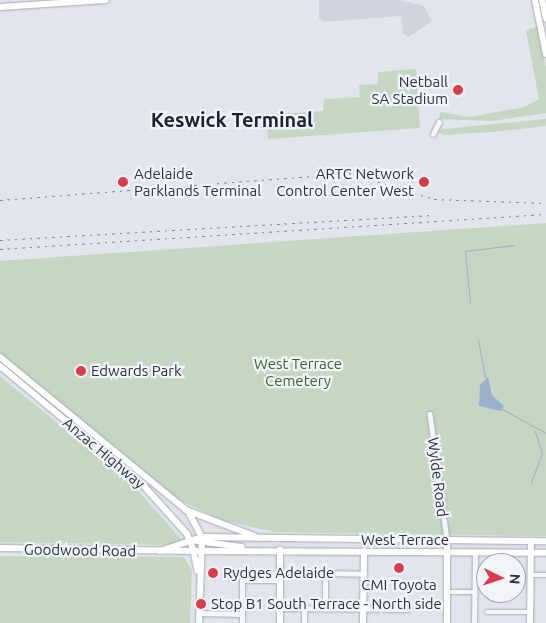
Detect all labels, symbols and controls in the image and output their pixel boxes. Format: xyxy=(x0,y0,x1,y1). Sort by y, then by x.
place label: Netball SA Stadium xyxy=(372,72,448,107)
marker: Netball SA Stadium xyxy=(452,84,464,96)
district label: Keswick Terminal xyxy=(151,107,313,131)
place label: Adelaide Parklands Terminal xyxy=(134,164,261,199)
place label: ARTC Network Control Center West xyxy=(276,164,414,199)
marker: Adelaide Parklands Terminal xyxy=(116,175,130,189)
marker: ARTC Network Control Center West xyxy=(418,176,430,188)
park label: West Terrace Cemetery xyxy=(254,354,342,389)
place label: Edwards Park xyxy=(91,362,182,380)
marker: Edwards Park xyxy=(75,365,87,377)
street label: Anzac Highway xyxy=(59,414,149,492)
street label: Wylde Road xyxy=(424,436,452,518)
street label: West Terrace xyxy=(361,531,449,549)
street label: Goodwood Road xyxy=(24,540,136,560)
north arrow xyxy=(476,553,526,603)
marker: CMI Toyota xyxy=(393,562,405,574)
place label: Rydges Adelaide xyxy=(223,564,334,582)
marker: Rydges Adelaide xyxy=(207,567,219,579)
text: N xyxy=(507,573,523,585)
place label: CMI Toyota xyxy=(361,576,437,594)
place label: Stop B1 South Terrace - North side xyxy=(211,595,442,613)
marker: Stop B1 South Terrace - North side xyxy=(195,598,207,610)

